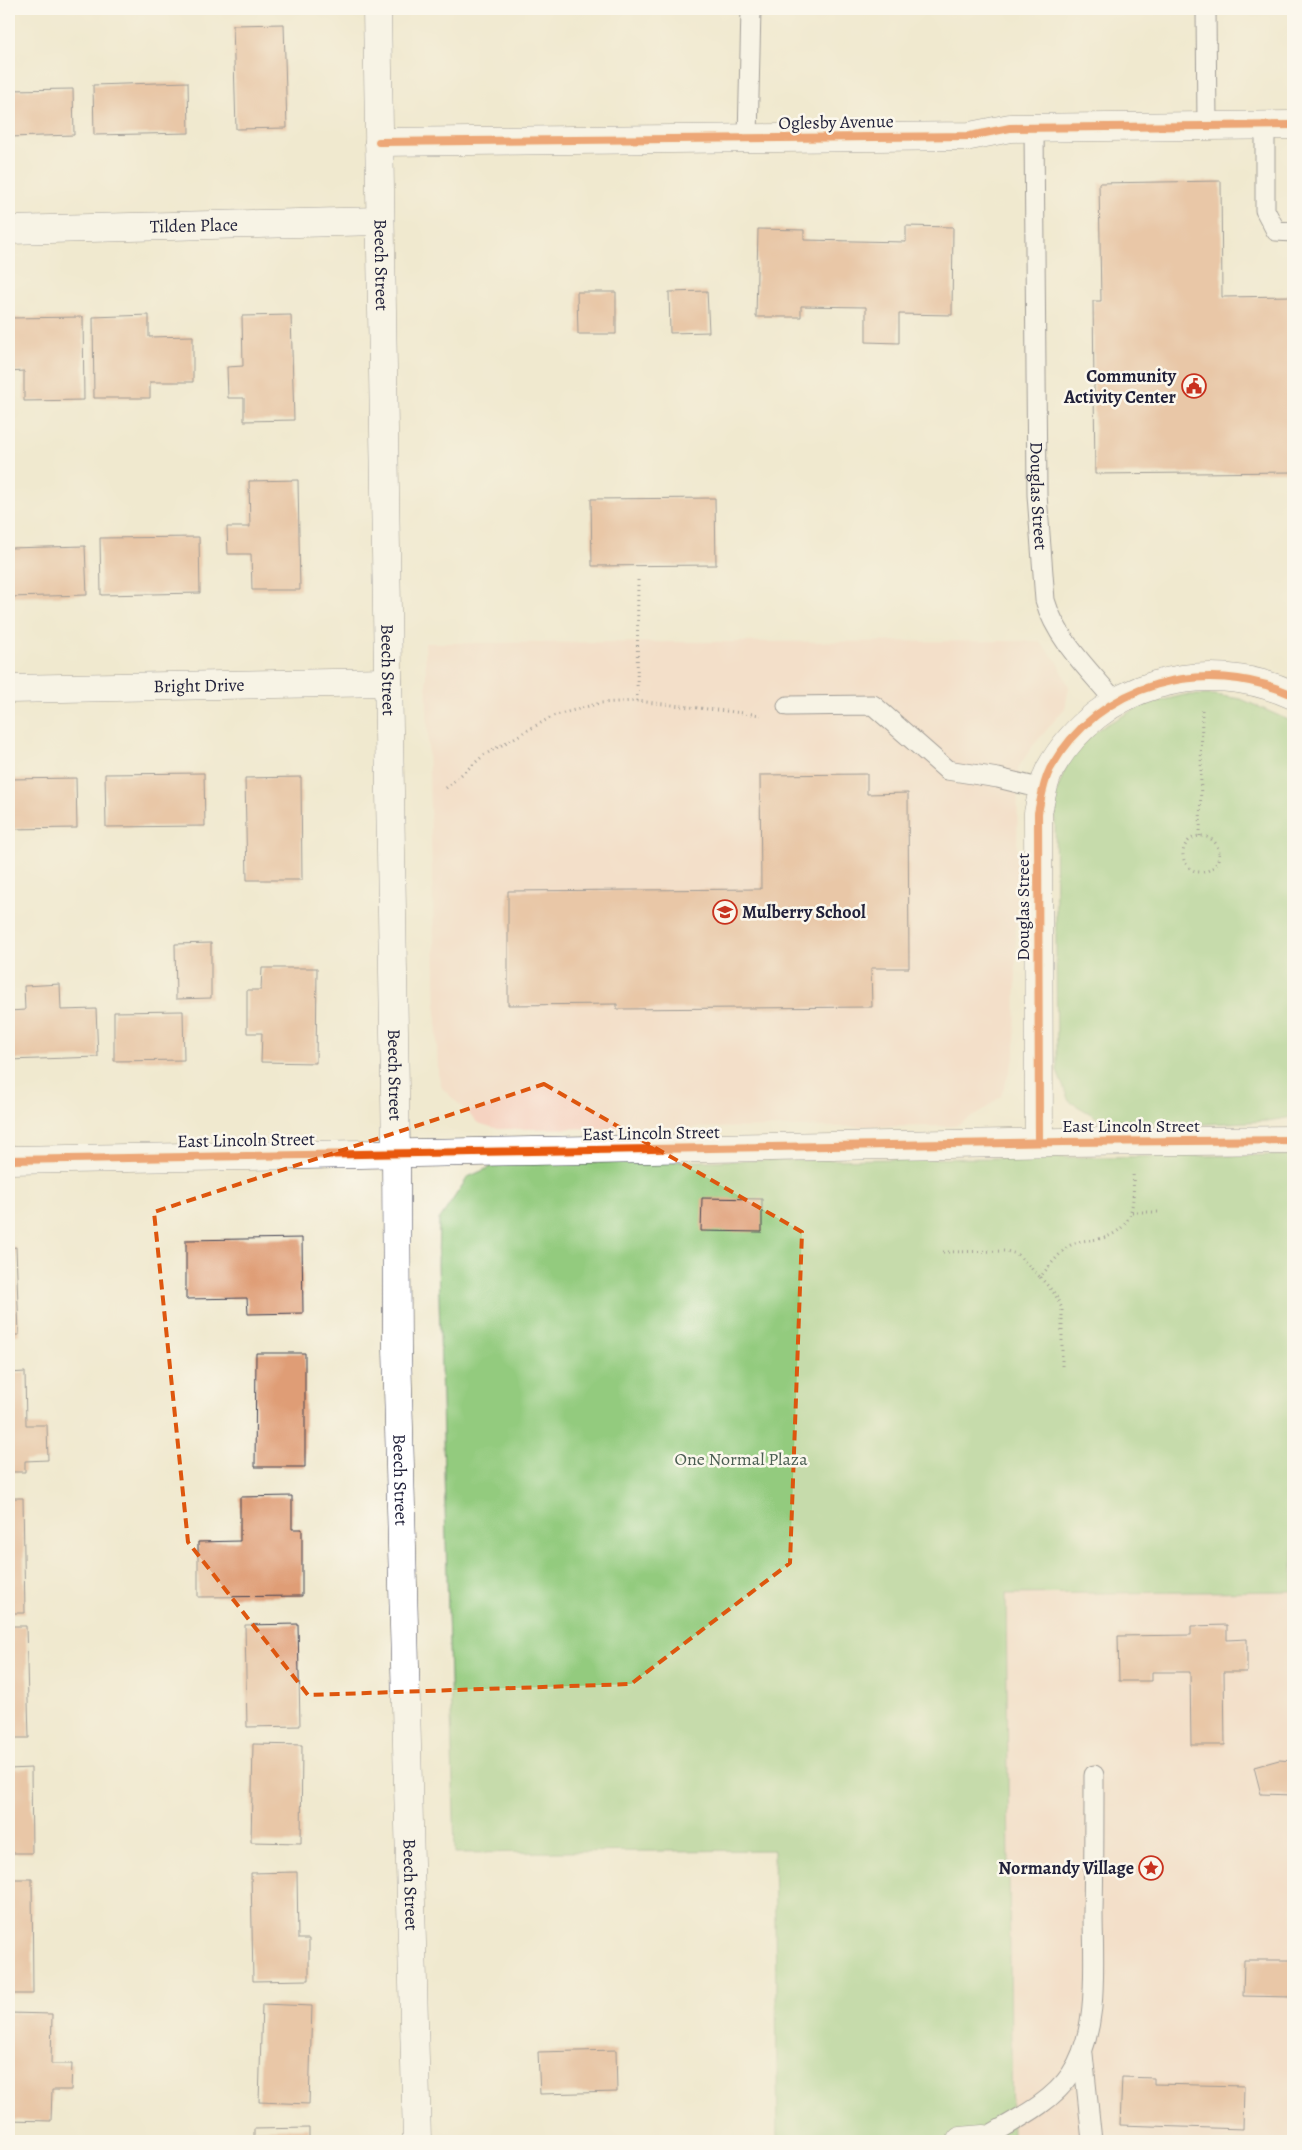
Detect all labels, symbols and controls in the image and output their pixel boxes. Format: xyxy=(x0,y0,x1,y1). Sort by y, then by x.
street label: Oglesby Avenue xyxy=(778,109,894,135)
street label: Tilden Place xyxy=(150,212,238,239)
street label: Beech Street xyxy=(368,219,394,311)
place label: Community Activity Center xyxy=(1063,364,1177,409)
public building icon: Community Activity Center xyxy=(1181,373,1207,399)
street label: Douglas Street xyxy=(1025,442,1053,551)
street label: Beech Street xyxy=(375,624,401,716)
street label: Bright Drive xyxy=(153,673,245,698)
street label: Douglas Street xyxy=(1011,853,1035,961)
school or university icon: Mulberry School xyxy=(712,899,738,925)
place label: Mulberry School xyxy=(742,900,866,924)
street label: Beech Street xyxy=(382,1029,407,1121)
street label: East Lincoln Street xyxy=(1062,1114,1200,1138)
street label: East Lincoln Street xyxy=(582,1120,720,1146)
street label: East Lincoln Street xyxy=(177,1127,315,1153)
street label: Beech Street xyxy=(387,1434,413,1526)
park label: One Normal Plaza xyxy=(674,1447,808,1471)
street label: Beech Street xyxy=(397,1838,424,1931)
place icon: Normandy Village xyxy=(1138,1855,1164,1881)
place label: Normandy Village xyxy=(998,1856,1134,1880)

